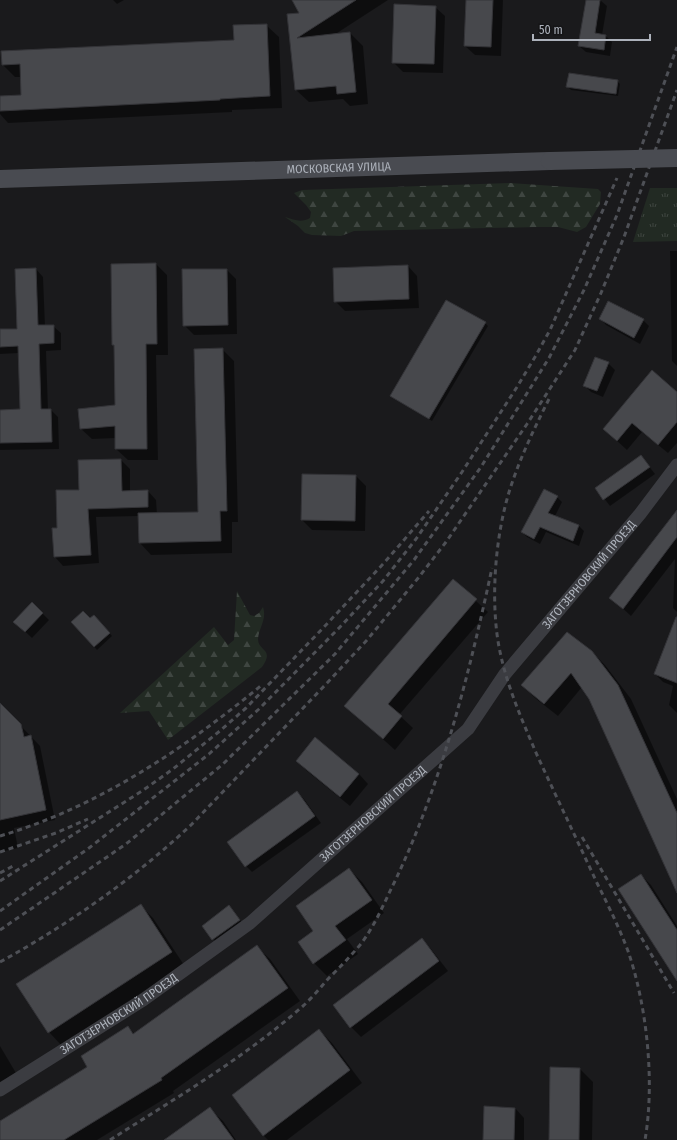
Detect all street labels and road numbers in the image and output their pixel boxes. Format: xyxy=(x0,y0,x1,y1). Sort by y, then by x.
street label: МОСКОВСКАЯ УЛИЦА xyxy=(287,159,392,177)
street label: ЗАГОТЗЕРНОВСКИЙ ПРОЕЗД xyxy=(539,517,639,632)
street label: ЗАГОТЗЕРНОВСКИЙ ПРОЕЗД xyxy=(317,763,429,865)
street label: ЗАГОТЗЕРНОВСКИЙ ПРОЕЗД xyxy=(57,970,180,1057)

